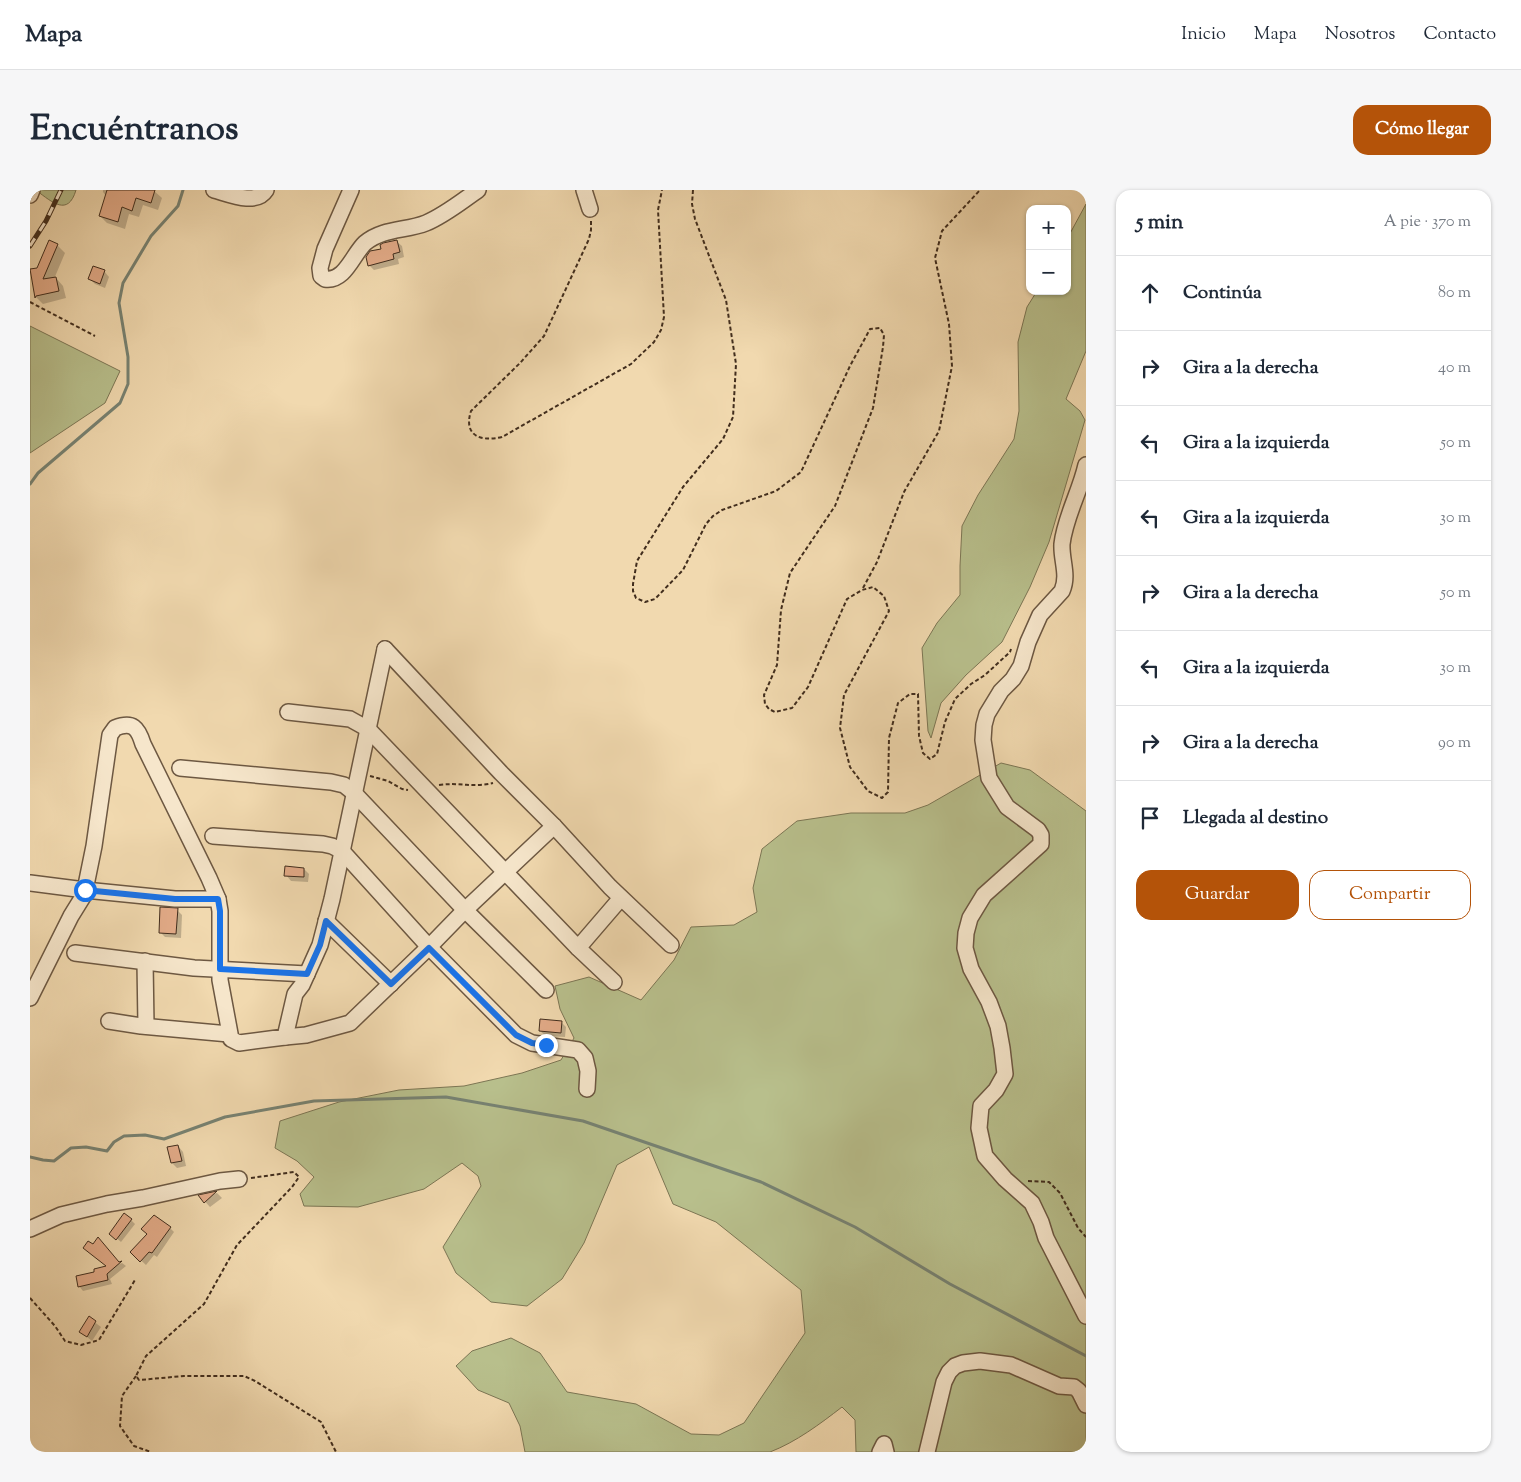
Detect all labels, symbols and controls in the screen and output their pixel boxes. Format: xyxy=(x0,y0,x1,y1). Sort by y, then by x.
text: Mapa xyxy=(25,18,82,52)
text: Inicio xyxy=(1181,22,1226,48)
text: Mapa xyxy=(1254,22,1297,48)
text: Nosotros xyxy=(1325,22,1395,48)
text: Contacto xyxy=(1423,22,1496,48)
text: Encuéntranos xyxy=(30,105,239,156)
button: Cómo llegar xyxy=(1353,105,1491,155)
map controls xyxy=(1026,205,1071,295)
button: + xyxy=(1026,205,1071,250)
text: 5 min xyxy=(1136,208,1183,238)
text: A pie · 370 m xyxy=(1384,211,1471,234)
button: − xyxy=(1026,250,1071,295)
icon: ahead xyxy=(1136,279,1164,307)
text: Continúa xyxy=(1183,280,1262,307)
text: 80 m xyxy=(1438,282,1471,305)
icon: right xyxy=(1136,354,1164,382)
text: Gira a la derecha xyxy=(1183,355,1318,382)
text: 40 m xyxy=(1438,357,1471,380)
icon: left xyxy=(1136,429,1164,457)
text: Gira a la izquierda xyxy=(1183,430,1329,457)
text: 50 m xyxy=(1440,432,1471,455)
icon: left xyxy=(1136,504,1164,532)
text: Gira a la izquierda xyxy=(1183,505,1329,532)
text: 30 m xyxy=(1440,507,1471,530)
icon: right xyxy=(1136,579,1164,607)
text: Gira a la derecha xyxy=(1183,580,1318,607)
text: 50 m xyxy=(1440,582,1471,605)
icon: left xyxy=(1136,654,1164,682)
text: Gira a la izquierda xyxy=(1183,655,1329,682)
text: 30 m xyxy=(1440,657,1471,680)
icon: right xyxy=(1136,729,1164,757)
text: Gira a la derecha xyxy=(1183,730,1318,757)
text: 90 m xyxy=(1438,732,1471,755)
icon: arrive xyxy=(1136,804,1164,832)
text: Llegada al destino xyxy=(1183,805,1328,832)
button: Guardar xyxy=(1136,870,1299,920)
button: Compartir xyxy=(1309,870,1471,920)
route start xyxy=(74,879,97,902)
route end xyxy=(535,1034,558,1057)

